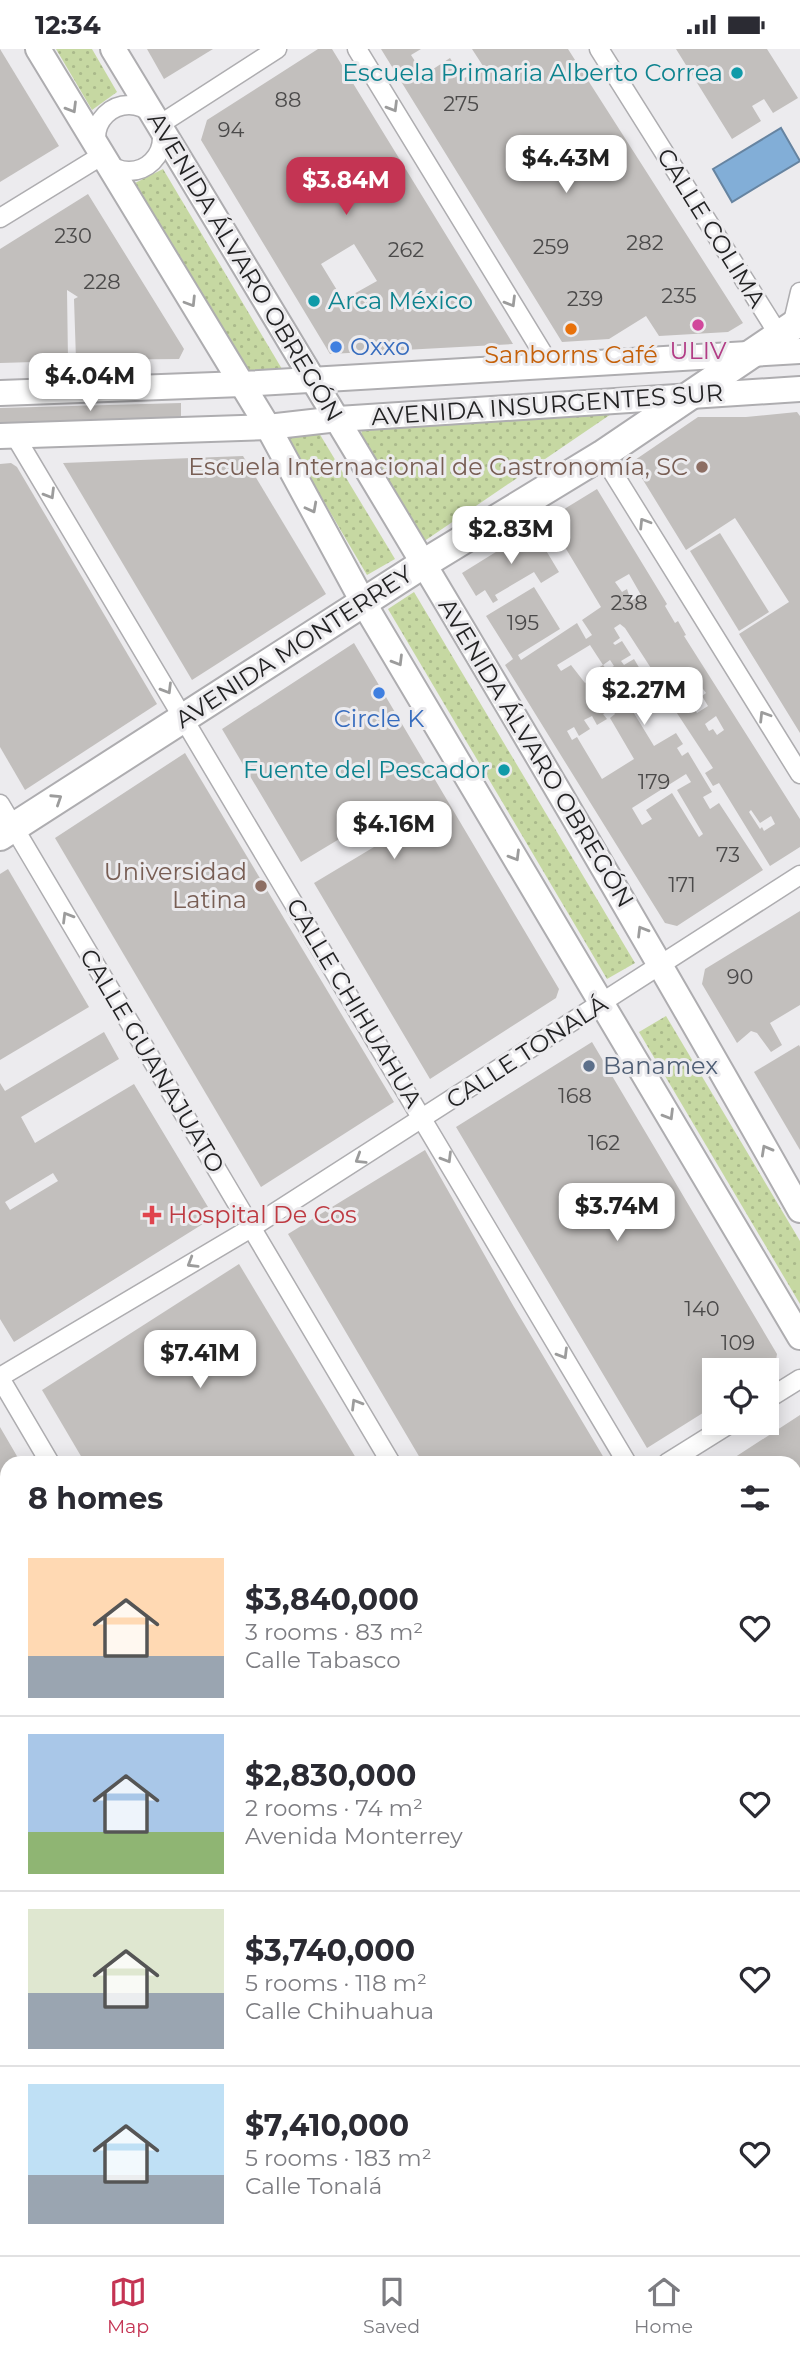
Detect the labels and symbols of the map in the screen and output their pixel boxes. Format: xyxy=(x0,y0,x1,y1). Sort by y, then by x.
place label: Escuela Primaria Alberto Correa xyxy=(342,58,723,87)
marker: Escuela Primaria Alberto Correa xyxy=(729,65,745,81)
house number: 88 xyxy=(275,87,301,112)
house number: 275 xyxy=(443,91,479,116)
one-way arrow xyxy=(64,100,77,113)
one-way arrow xyxy=(384,100,397,113)
street label: AVENIDA ÁLVARO OBREGÓN xyxy=(141,107,349,427)
house number: 94 xyxy=(218,117,244,142)
pin: $4.43M xyxy=(509,135,623,195)
street label: CALLE COLIMA xyxy=(651,143,772,313)
pin: $3.84M xyxy=(289,157,403,217)
house number: 230 xyxy=(54,223,92,248)
house number: 282 xyxy=(626,230,664,255)
house number: 259 xyxy=(533,234,569,259)
house number: 262 xyxy=(388,237,424,262)
house number: 228 xyxy=(83,269,121,294)
house number: 235 xyxy=(661,283,697,308)
place label: Arca México xyxy=(328,286,473,315)
house number: 239 xyxy=(567,286,603,311)
marker: Arca México xyxy=(306,293,322,309)
one-way arrow xyxy=(183,294,196,307)
one-way arrow xyxy=(503,294,516,307)
marker: ULIV xyxy=(690,317,706,333)
marker: Sanborns Café xyxy=(563,321,579,337)
place label: Oxxo xyxy=(350,332,410,361)
place label: ULIV xyxy=(670,336,727,365)
marker: Oxxo xyxy=(328,339,344,355)
place label: Sanborns Café xyxy=(484,340,658,369)
pin: $4.04M xyxy=(33,353,147,413)
street label: AVENIDA INSURGENTES SUR xyxy=(370,378,724,431)
place label: Escuela Internacional de Gastronomía, SC xyxy=(188,452,688,481)
marker: Escuela Internacional de Gastronomía, SC xyxy=(694,459,710,475)
one-way arrow xyxy=(42,487,55,500)
one-way arrow xyxy=(304,501,318,514)
pin: $2.83M xyxy=(454,507,568,566)
one-way arrow xyxy=(639,517,652,530)
street label: AVENIDA MONTERREY xyxy=(170,559,418,734)
house number: 238 xyxy=(610,590,648,615)
street label: AVENIDA ÁLVARO OBREGÓN xyxy=(432,593,640,913)
house number: 195 xyxy=(507,610,539,635)
one-way arrow xyxy=(390,653,403,666)
pin: $2.27M xyxy=(587,667,701,727)
one-way arrow xyxy=(159,681,172,694)
marker: Circle K xyxy=(371,685,387,701)
place label: Circle K xyxy=(334,704,424,733)
one-way arrow xyxy=(759,710,772,723)
place label: Fuente del Pescador xyxy=(243,755,490,784)
marker: Fuente del Pescador xyxy=(496,762,512,778)
house number: 179 xyxy=(638,769,670,794)
one-way arrow xyxy=(50,795,63,808)
pin: $4.16M xyxy=(337,801,451,861)
house number: 73 xyxy=(716,842,740,867)
one-way arrow xyxy=(507,849,520,862)
place label: Universidad Latina xyxy=(104,857,247,914)
house number: 171 xyxy=(668,872,696,897)
marker: Universidad Latina xyxy=(253,878,269,894)
street label: CALLE CHIHUAHUA xyxy=(280,893,429,1113)
one-way arrow xyxy=(62,911,75,924)
one-way arrow xyxy=(637,926,650,939)
street label: CALLE GUANAJUATO xyxy=(74,943,231,1178)
house number: 90 xyxy=(727,964,753,989)
street label: CALLE TONALÁ xyxy=(441,988,613,1114)
place label: Banamex xyxy=(603,1051,718,1080)
marker: Banamex xyxy=(581,1058,597,1074)
house number: 168 xyxy=(558,1083,592,1108)
one-way arrow xyxy=(661,1107,674,1120)
house number: 162 xyxy=(588,1130,620,1155)
one-way arrow xyxy=(762,1145,775,1158)
one-way arrow xyxy=(439,1150,452,1163)
one-way arrow xyxy=(355,1151,368,1164)
pin: $3.74M xyxy=(560,1183,674,1243)
place label: Hospital De Cos xyxy=(168,1200,357,1229)
marker: Hospital De Cos xyxy=(142,1205,162,1225)
one-way arrow xyxy=(187,1255,200,1268)
house number: 140 xyxy=(684,1296,720,1321)
house number: 109 xyxy=(721,1330,755,1355)
pin: $7.41M xyxy=(143,1331,257,1390)
one-way arrow xyxy=(554,1346,567,1359)
one-way arrow xyxy=(352,1399,365,1412)

